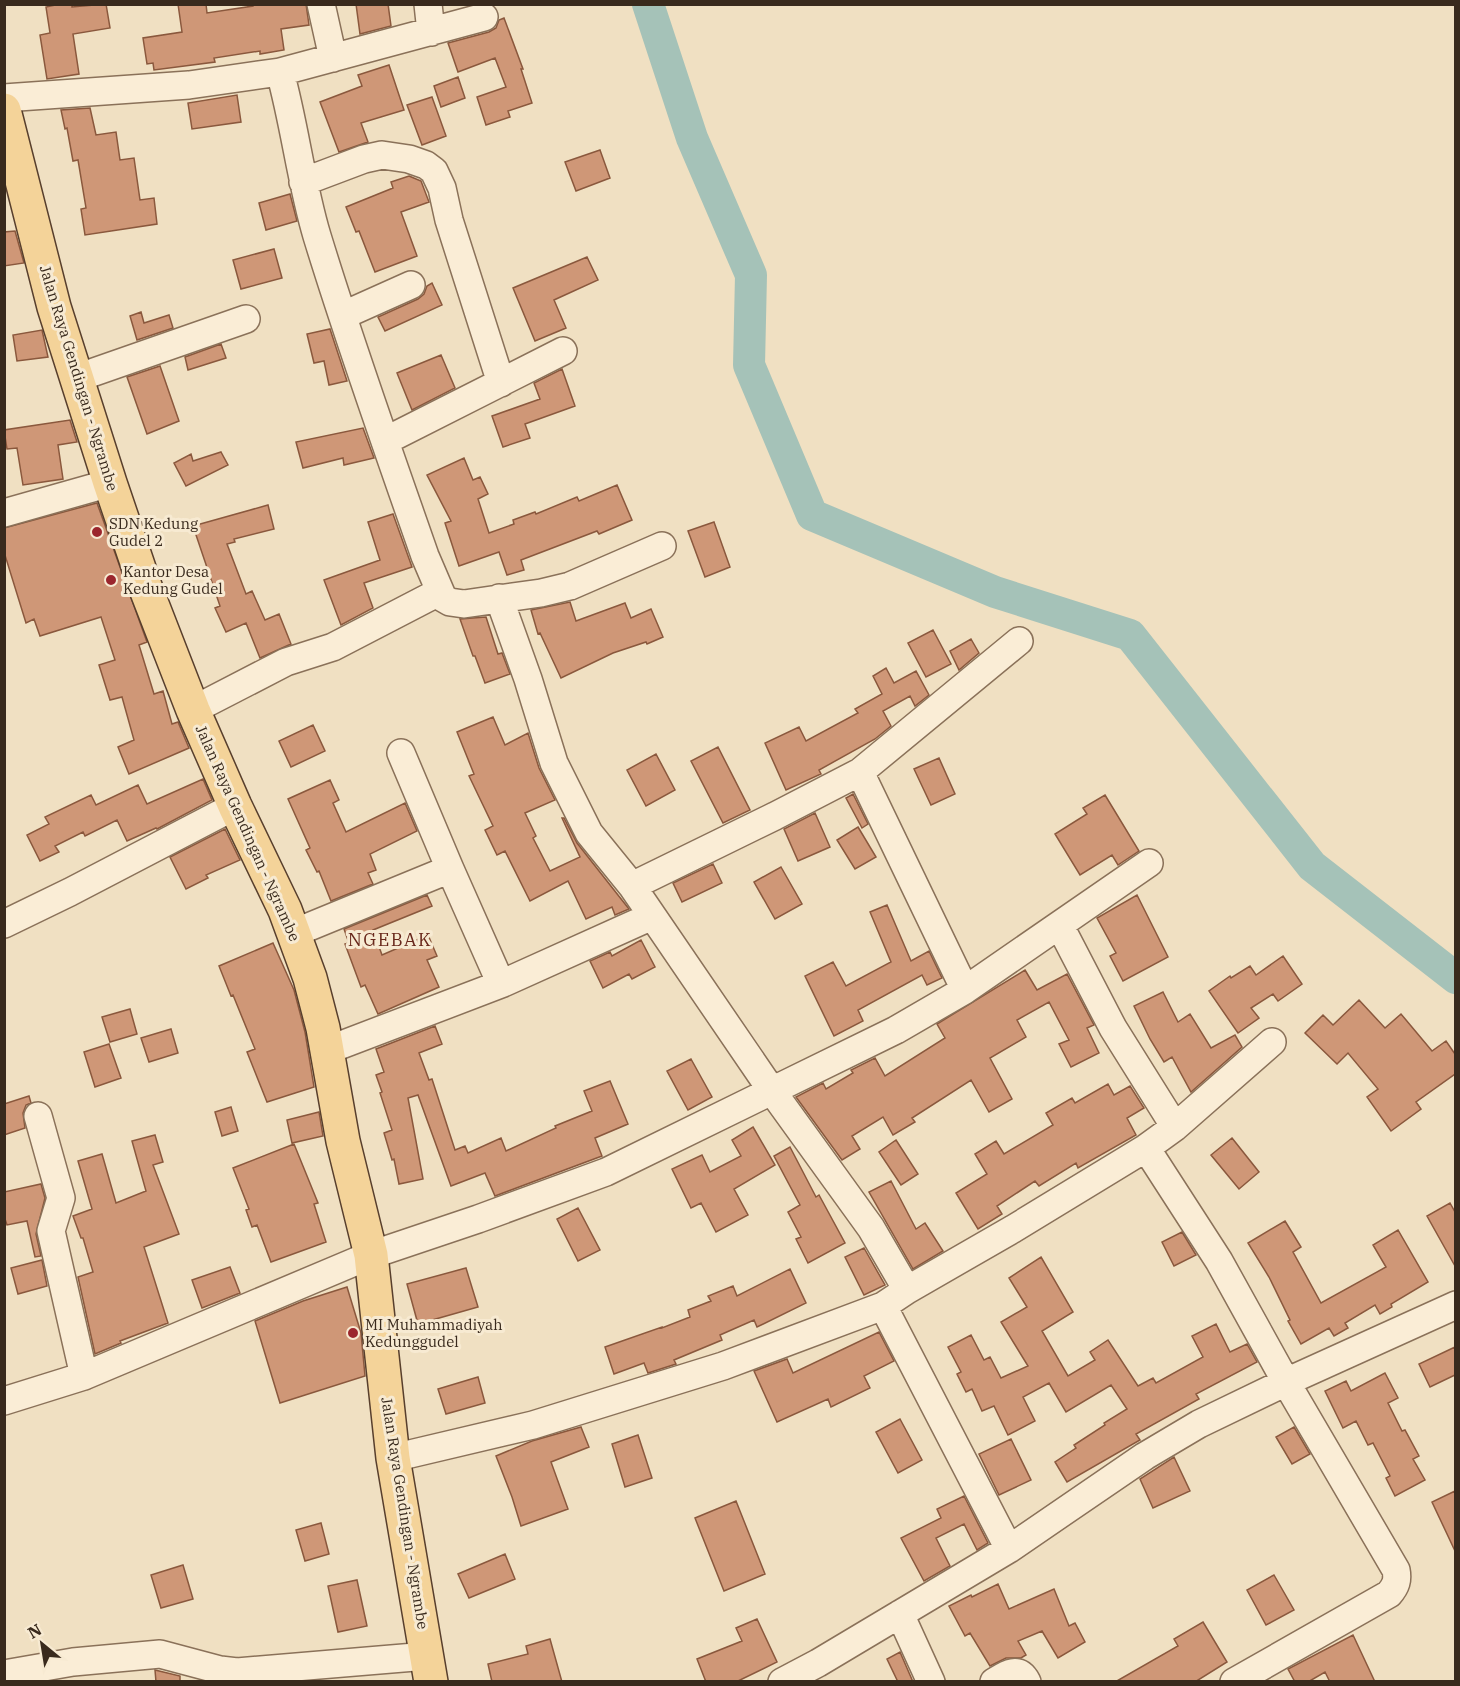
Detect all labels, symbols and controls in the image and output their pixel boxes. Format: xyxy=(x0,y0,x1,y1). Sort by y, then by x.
street label: Jalan Raya Gendingan - Ngrambe xyxy=(36,263,122,493)
place label: SDN Kedung Gudel 2 xyxy=(109,514,198,550)
marker: SDN Kedung Gudel 2 xyxy=(90,525,104,539)
place label: Kantor Desa Kedung Gudel xyxy=(123,562,223,598)
marker: Kantor Desa Kedung Gudel xyxy=(104,573,118,587)
street label: Jalan Raya Gendingan - Ngrambe xyxy=(192,722,304,944)
district label: NGEBAK xyxy=(348,928,432,951)
place label: MI Muhammadiyah Kedunggudel xyxy=(365,1315,503,1351)
marker: MI Muhammadiyah Kedunggudel xyxy=(346,1326,360,1340)
street label: Jalan Raya Gendingan - Ngrambe xyxy=(377,1396,433,1630)
north arrow xyxy=(12,1614,72,1674)
text: N xyxy=(24,1619,45,1643)

